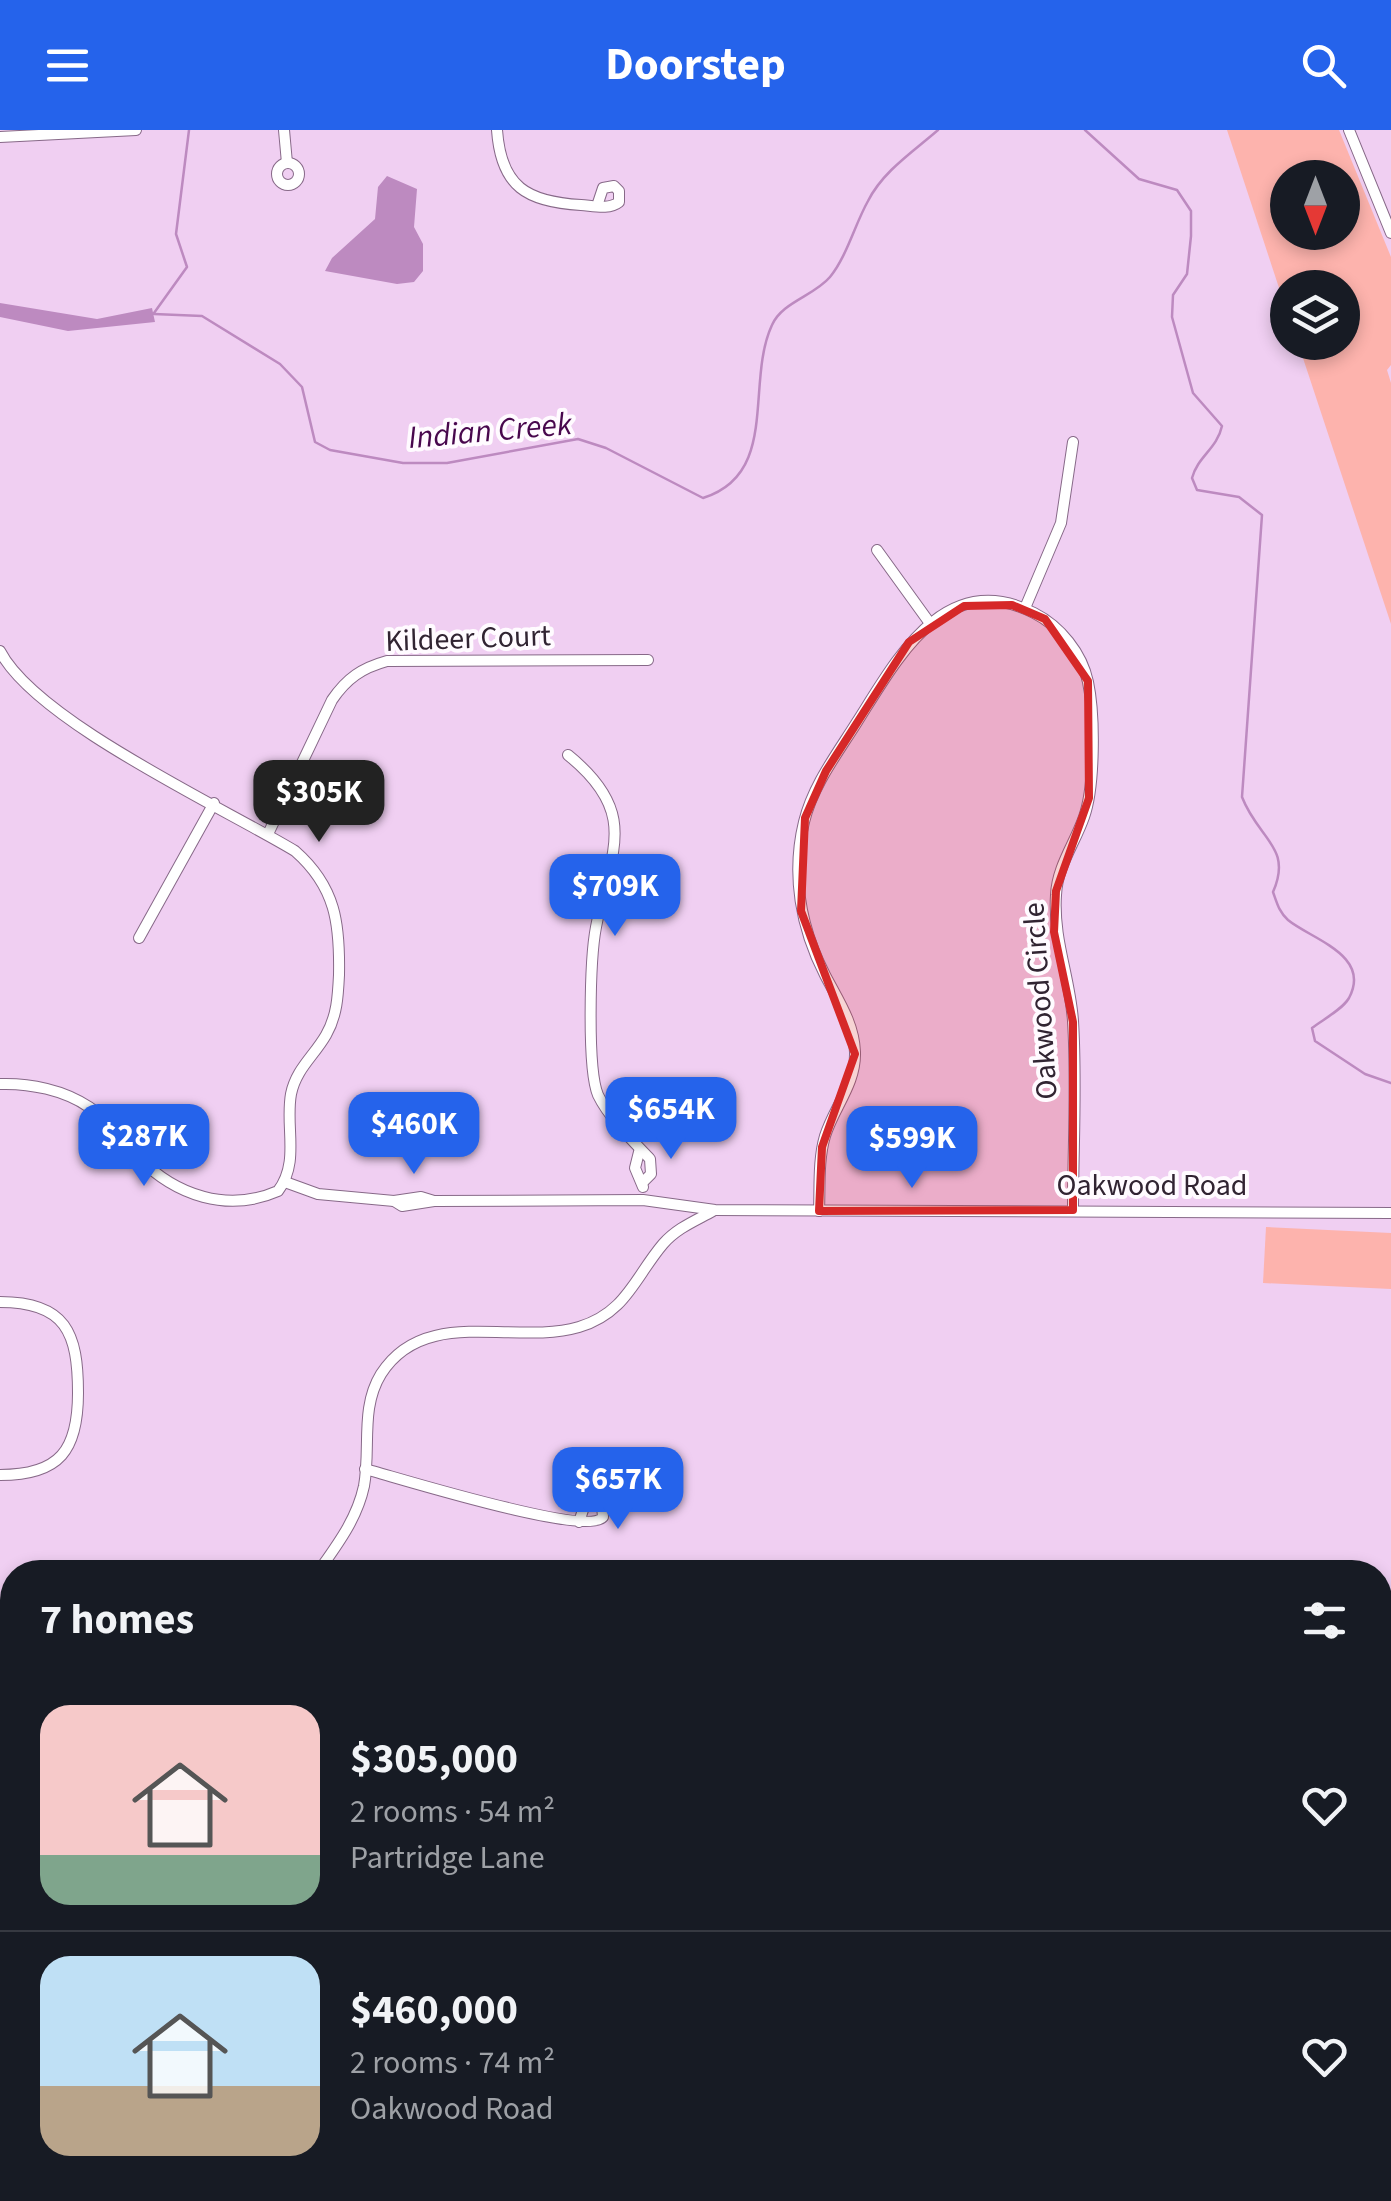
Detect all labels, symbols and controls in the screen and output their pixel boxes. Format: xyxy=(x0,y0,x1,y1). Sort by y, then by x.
text: Doorstep xyxy=(605,33,786,97)
icon: menu xyxy=(40,38,95,93)
icon: search xyxy=(1296,38,1351,93)
north arrow xyxy=(1270,160,1360,250)
map controls xyxy=(1270,160,1360,360)
button: layers xyxy=(1270,270,1360,360)
water label: Indian Creek xyxy=(406,401,575,461)
street label: Kildeer Court xyxy=(385,614,551,663)
pin: $305K xyxy=(249,760,389,845)
text: $305K xyxy=(275,769,363,815)
pin: $709K xyxy=(545,854,685,939)
text: $709K xyxy=(571,863,659,909)
street label: Oakwood Circle xyxy=(1012,901,1069,1101)
pin: $654K xyxy=(601,1077,741,1162)
text: $654K xyxy=(627,1086,715,1132)
pin: $460K xyxy=(344,1092,484,1177)
text: $460K xyxy=(370,1101,458,1147)
pin: $287K xyxy=(74,1104,214,1189)
pin: $599K xyxy=(842,1106,982,1191)
text: $287K xyxy=(100,1113,188,1159)
text: $599K xyxy=(868,1115,956,1161)
street label: Oakwood Road xyxy=(1057,1164,1247,1207)
pin: $657K xyxy=(548,1447,688,1532)
text: $657K xyxy=(574,1456,662,1502)
text: 7 homes xyxy=(40,1590,194,1650)
icon: filters xyxy=(1297,1593,1352,1648)
text: $305,000 xyxy=(350,1729,518,1789)
icon: home xyxy=(120,1745,240,1865)
icon: heart xyxy=(1297,1778,1352,1833)
text: 2 rooms · 54 m² xyxy=(350,1789,555,1835)
text: Partridge Lane xyxy=(350,1835,545,1881)
text: $460,000 xyxy=(350,1980,518,2040)
icon: home xyxy=(120,1996,240,2116)
icon: heart xyxy=(1297,2029,1352,2084)
text: 2 rooms · 74 m² xyxy=(350,2040,555,2086)
text: Oakwood Road xyxy=(350,2086,554,2132)

